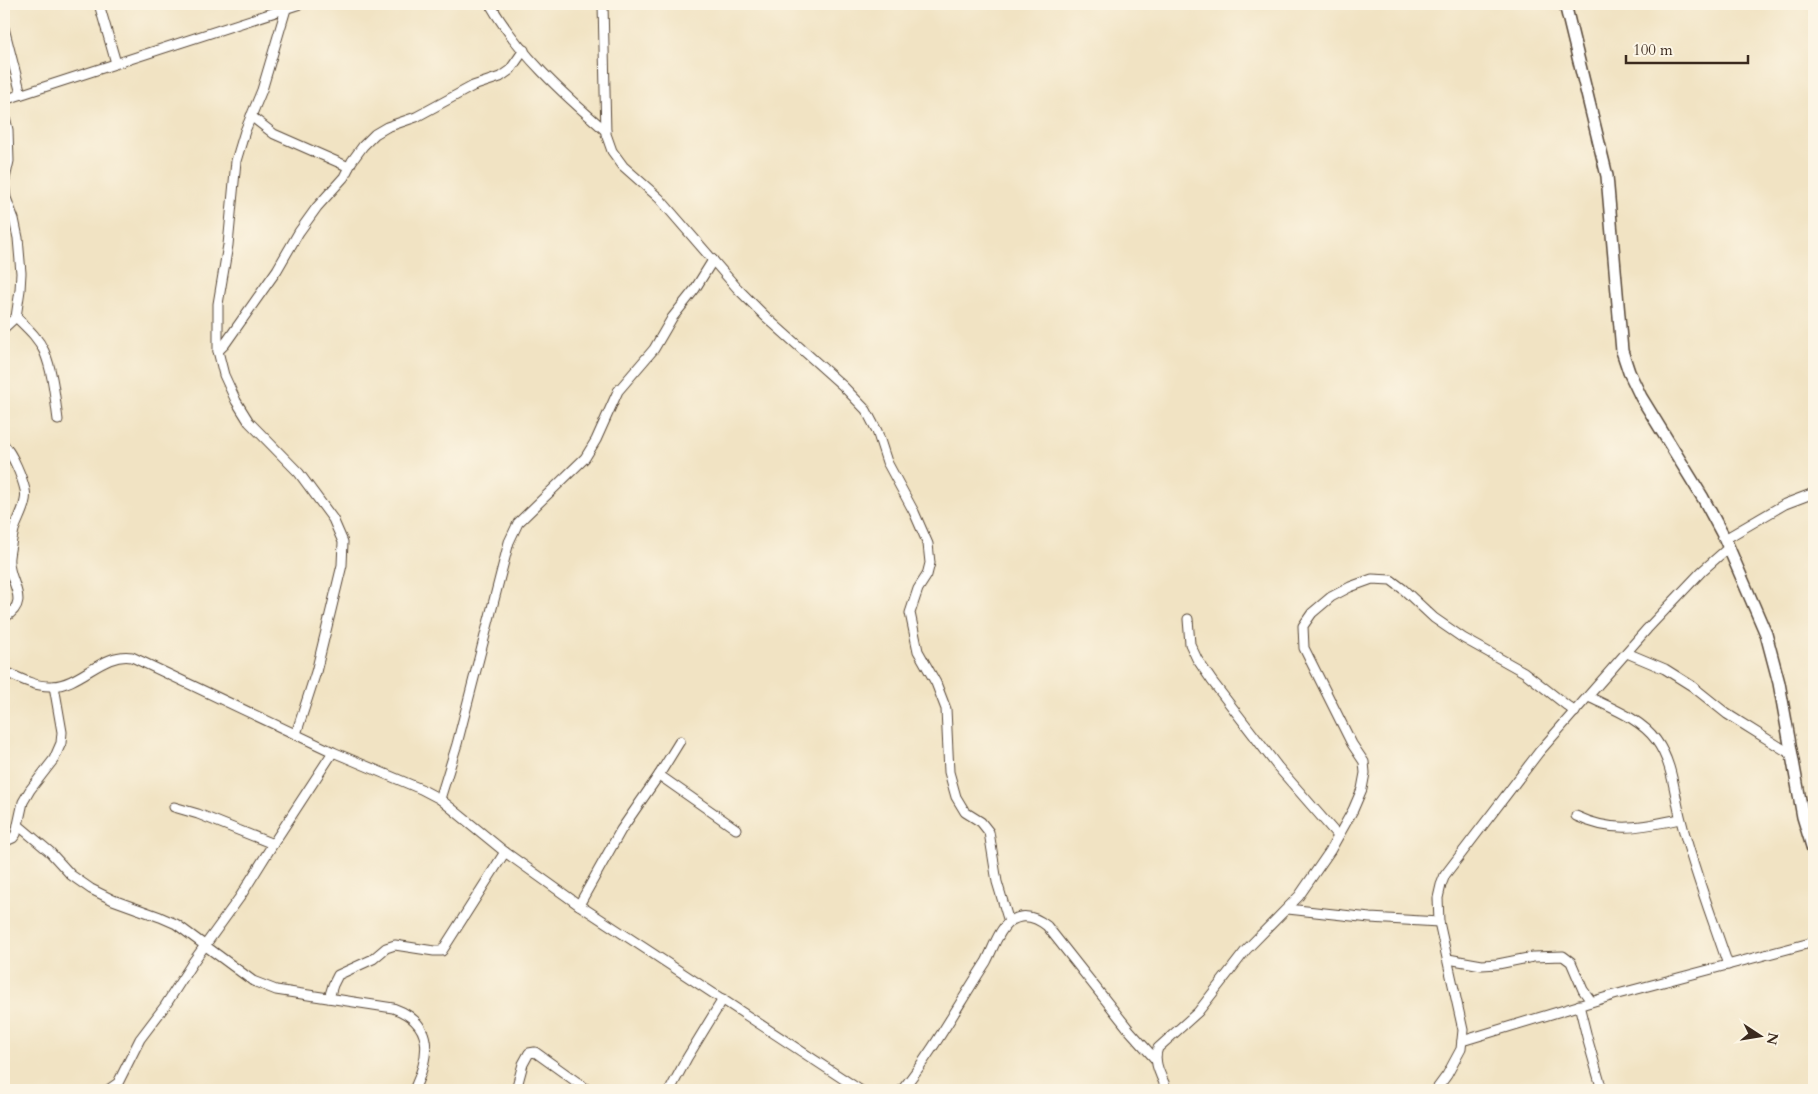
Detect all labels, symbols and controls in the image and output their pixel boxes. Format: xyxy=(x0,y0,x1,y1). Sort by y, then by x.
scale bar xyxy=(1626,32,1748,64)
text: 100 m xyxy=(1633,40,1673,60)
north arrow xyxy=(1736,1012,1786,1062)
text: N xyxy=(1762,1031,1783,1047)

